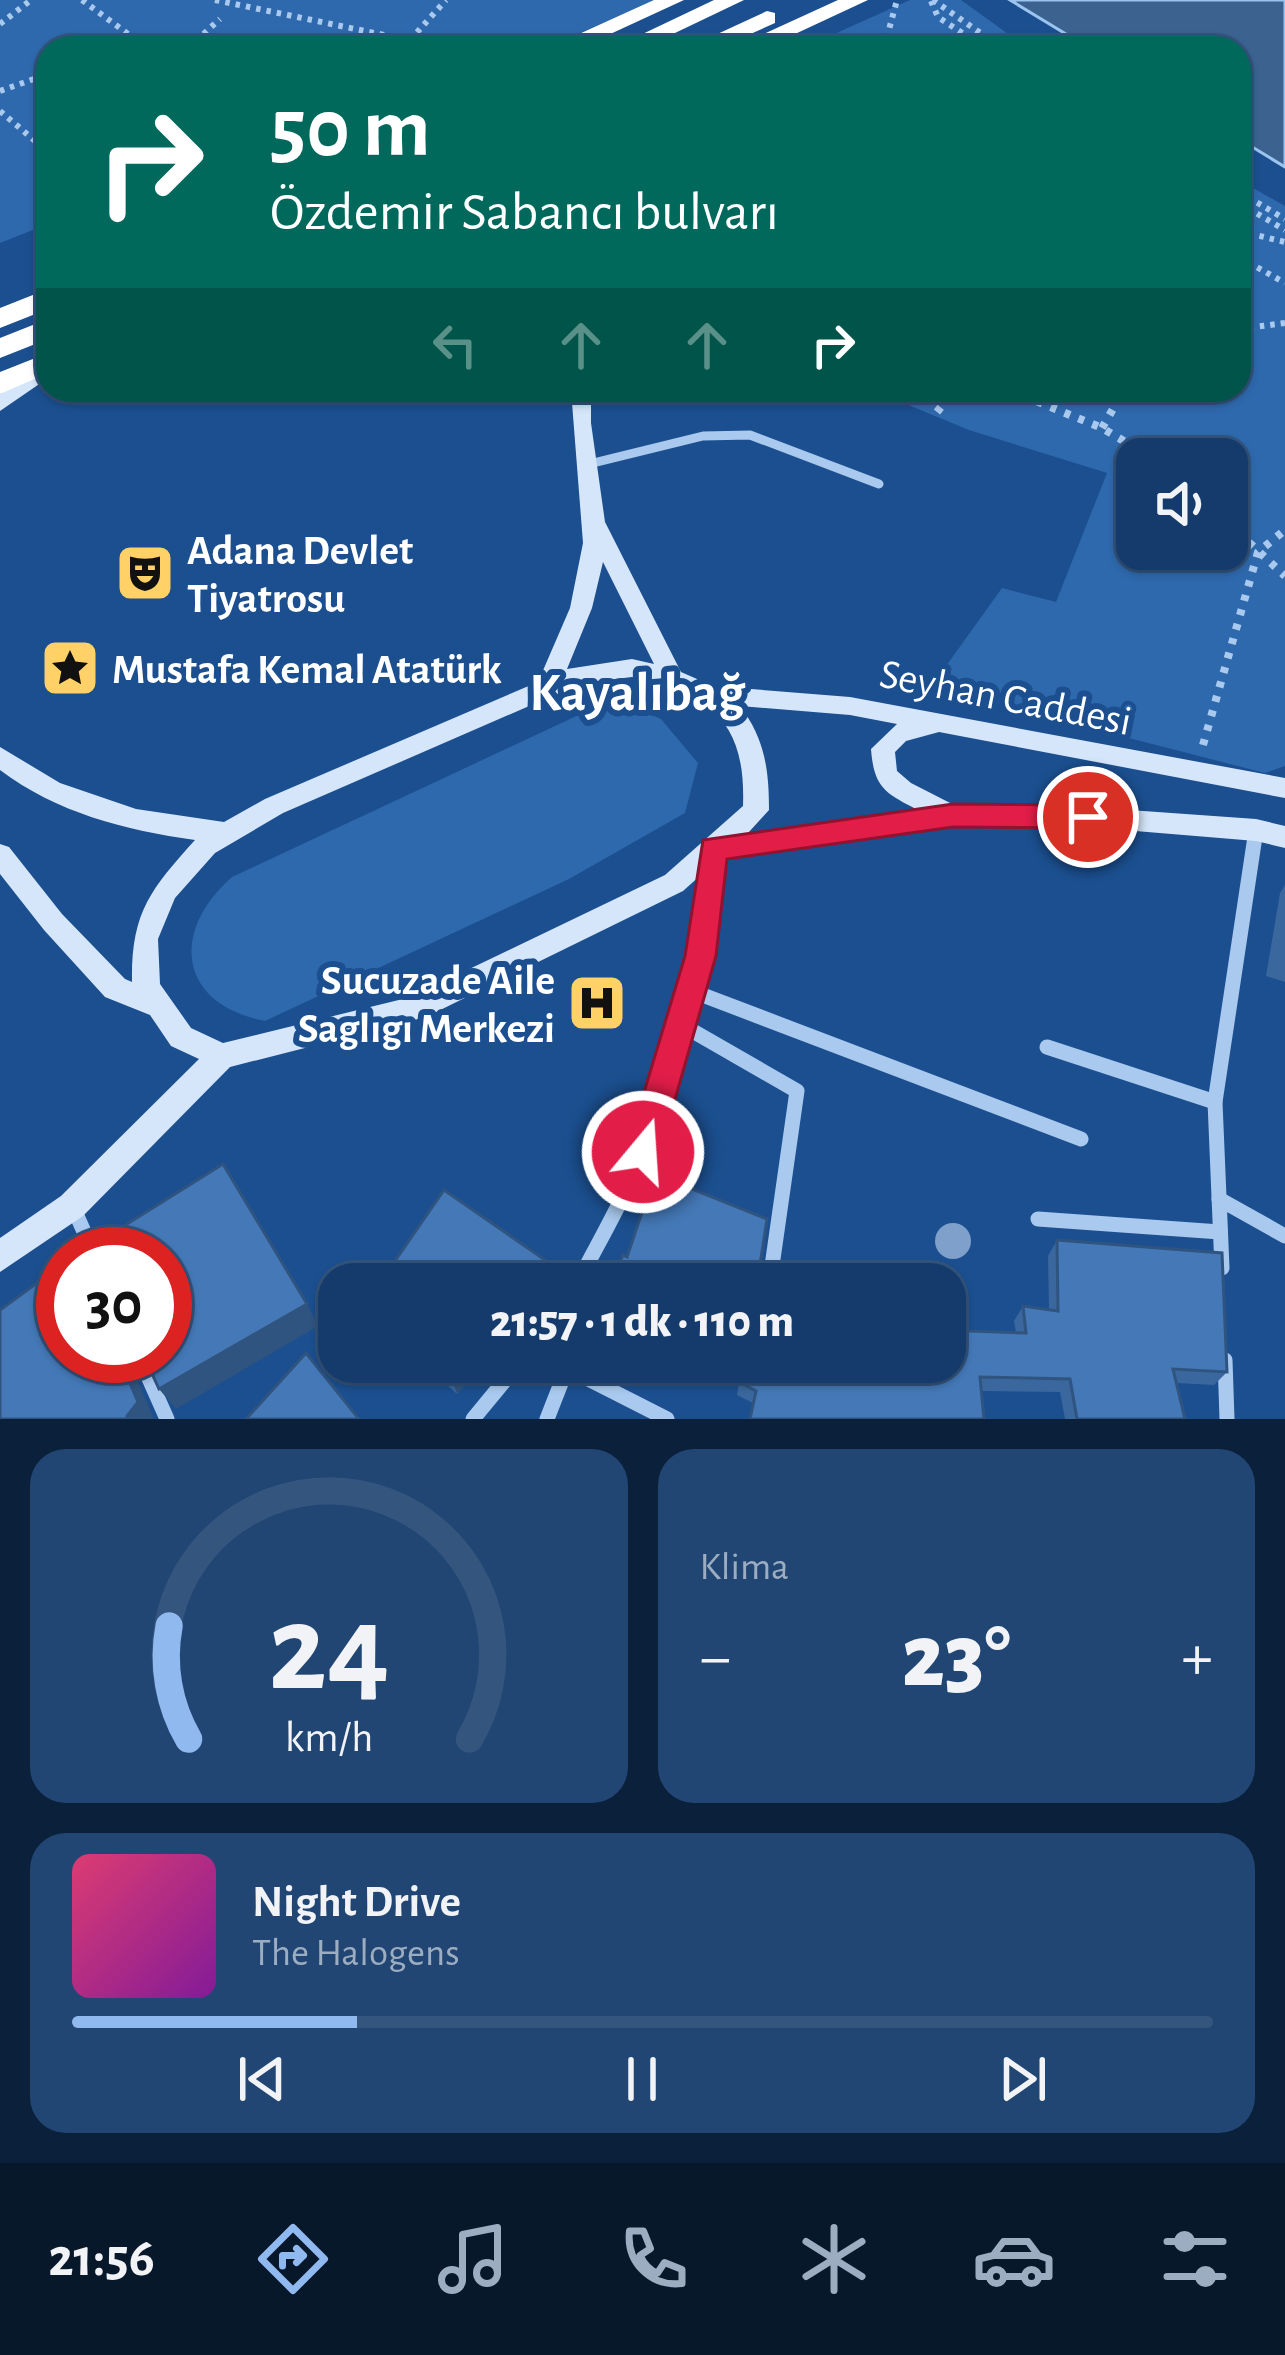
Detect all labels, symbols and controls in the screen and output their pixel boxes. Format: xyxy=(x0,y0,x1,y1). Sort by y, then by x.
icon: right xyxy=(72,84,228,240)
text: 50 m xyxy=(270,88,431,172)
text: Özdemir Sabancı bulvarı xyxy=(270,186,779,240)
icon: left xyxy=(422,312,488,378)
icon: ahead xyxy=(548,312,614,378)
icon: ahead xyxy=(674,312,740,378)
icon: right xyxy=(800,312,866,378)
map controls xyxy=(1116,438,1248,570)
button: sound xyxy=(1116,438,1248,570)
place label: Adana Devlet Tiyatrosu xyxy=(187,530,413,620)
theatre icon: Adana Devlet Tiyatrosu xyxy=(114,542,176,604)
place icon: Mustafa Kemal Atatürk xyxy=(39,637,101,699)
place label: Mustafa Kemal Atatürk xyxy=(112,649,502,691)
street label: Seyhan Caddesi xyxy=(876,653,1135,743)
district label: Kayalıbağ xyxy=(529,667,746,721)
pin xyxy=(1037,766,1139,868)
icon: arrive xyxy=(1055,784,1121,850)
place label: Sucuzade Aile Saglıgı Merkezi xyxy=(298,960,555,1050)
hospital icon: Sucuzade Aile Saglıgı Merkezi xyxy=(566,972,628,1034)
position arrow xyxy=(580,1089,706,1215)
speed limit sign: 30 xyxy=(36,1227,192,1383)
text: 21:57 · 1 dk · 110 m xyxy=(490,1300,794,1345)
text: Klima xyxy=(700,1548,789,1587)
text: 24 xyxy=(268,1588,390,1713)
text: 23° xyxy=(902,1613,1011,1703)
text: − xyxy=(700,1625,731,1691)
text: + xyxy=(1181,1625,1213,1691)
text: km/h xyxy=(285,1717,373,1760)
text: Night Drive xyxy=(252,1880,461,1925)
text: The Halogens xyxy=(252,1934,460,1973)
icon: previous xyxy=(229,2046,295,2112)
icon: pause xyxy=(609,2046,675,2112)
icon: next xyxy=(990,2046,1056,2112)
icon: directions xyxy=(251,2217,335,2301)
icon: music xyxy=(431,2217,515,2301)
icon: phone xyxy=(612,2217,696,2301)
icon: climate xyxy=(792,2217,876,2301)
icon: car xyxy=(972,2217,1056,2301)
icon: filters xyxy=(1153,2217,1237,2301)
text: 21:56 xyxy=(48,2232,155,2286)

